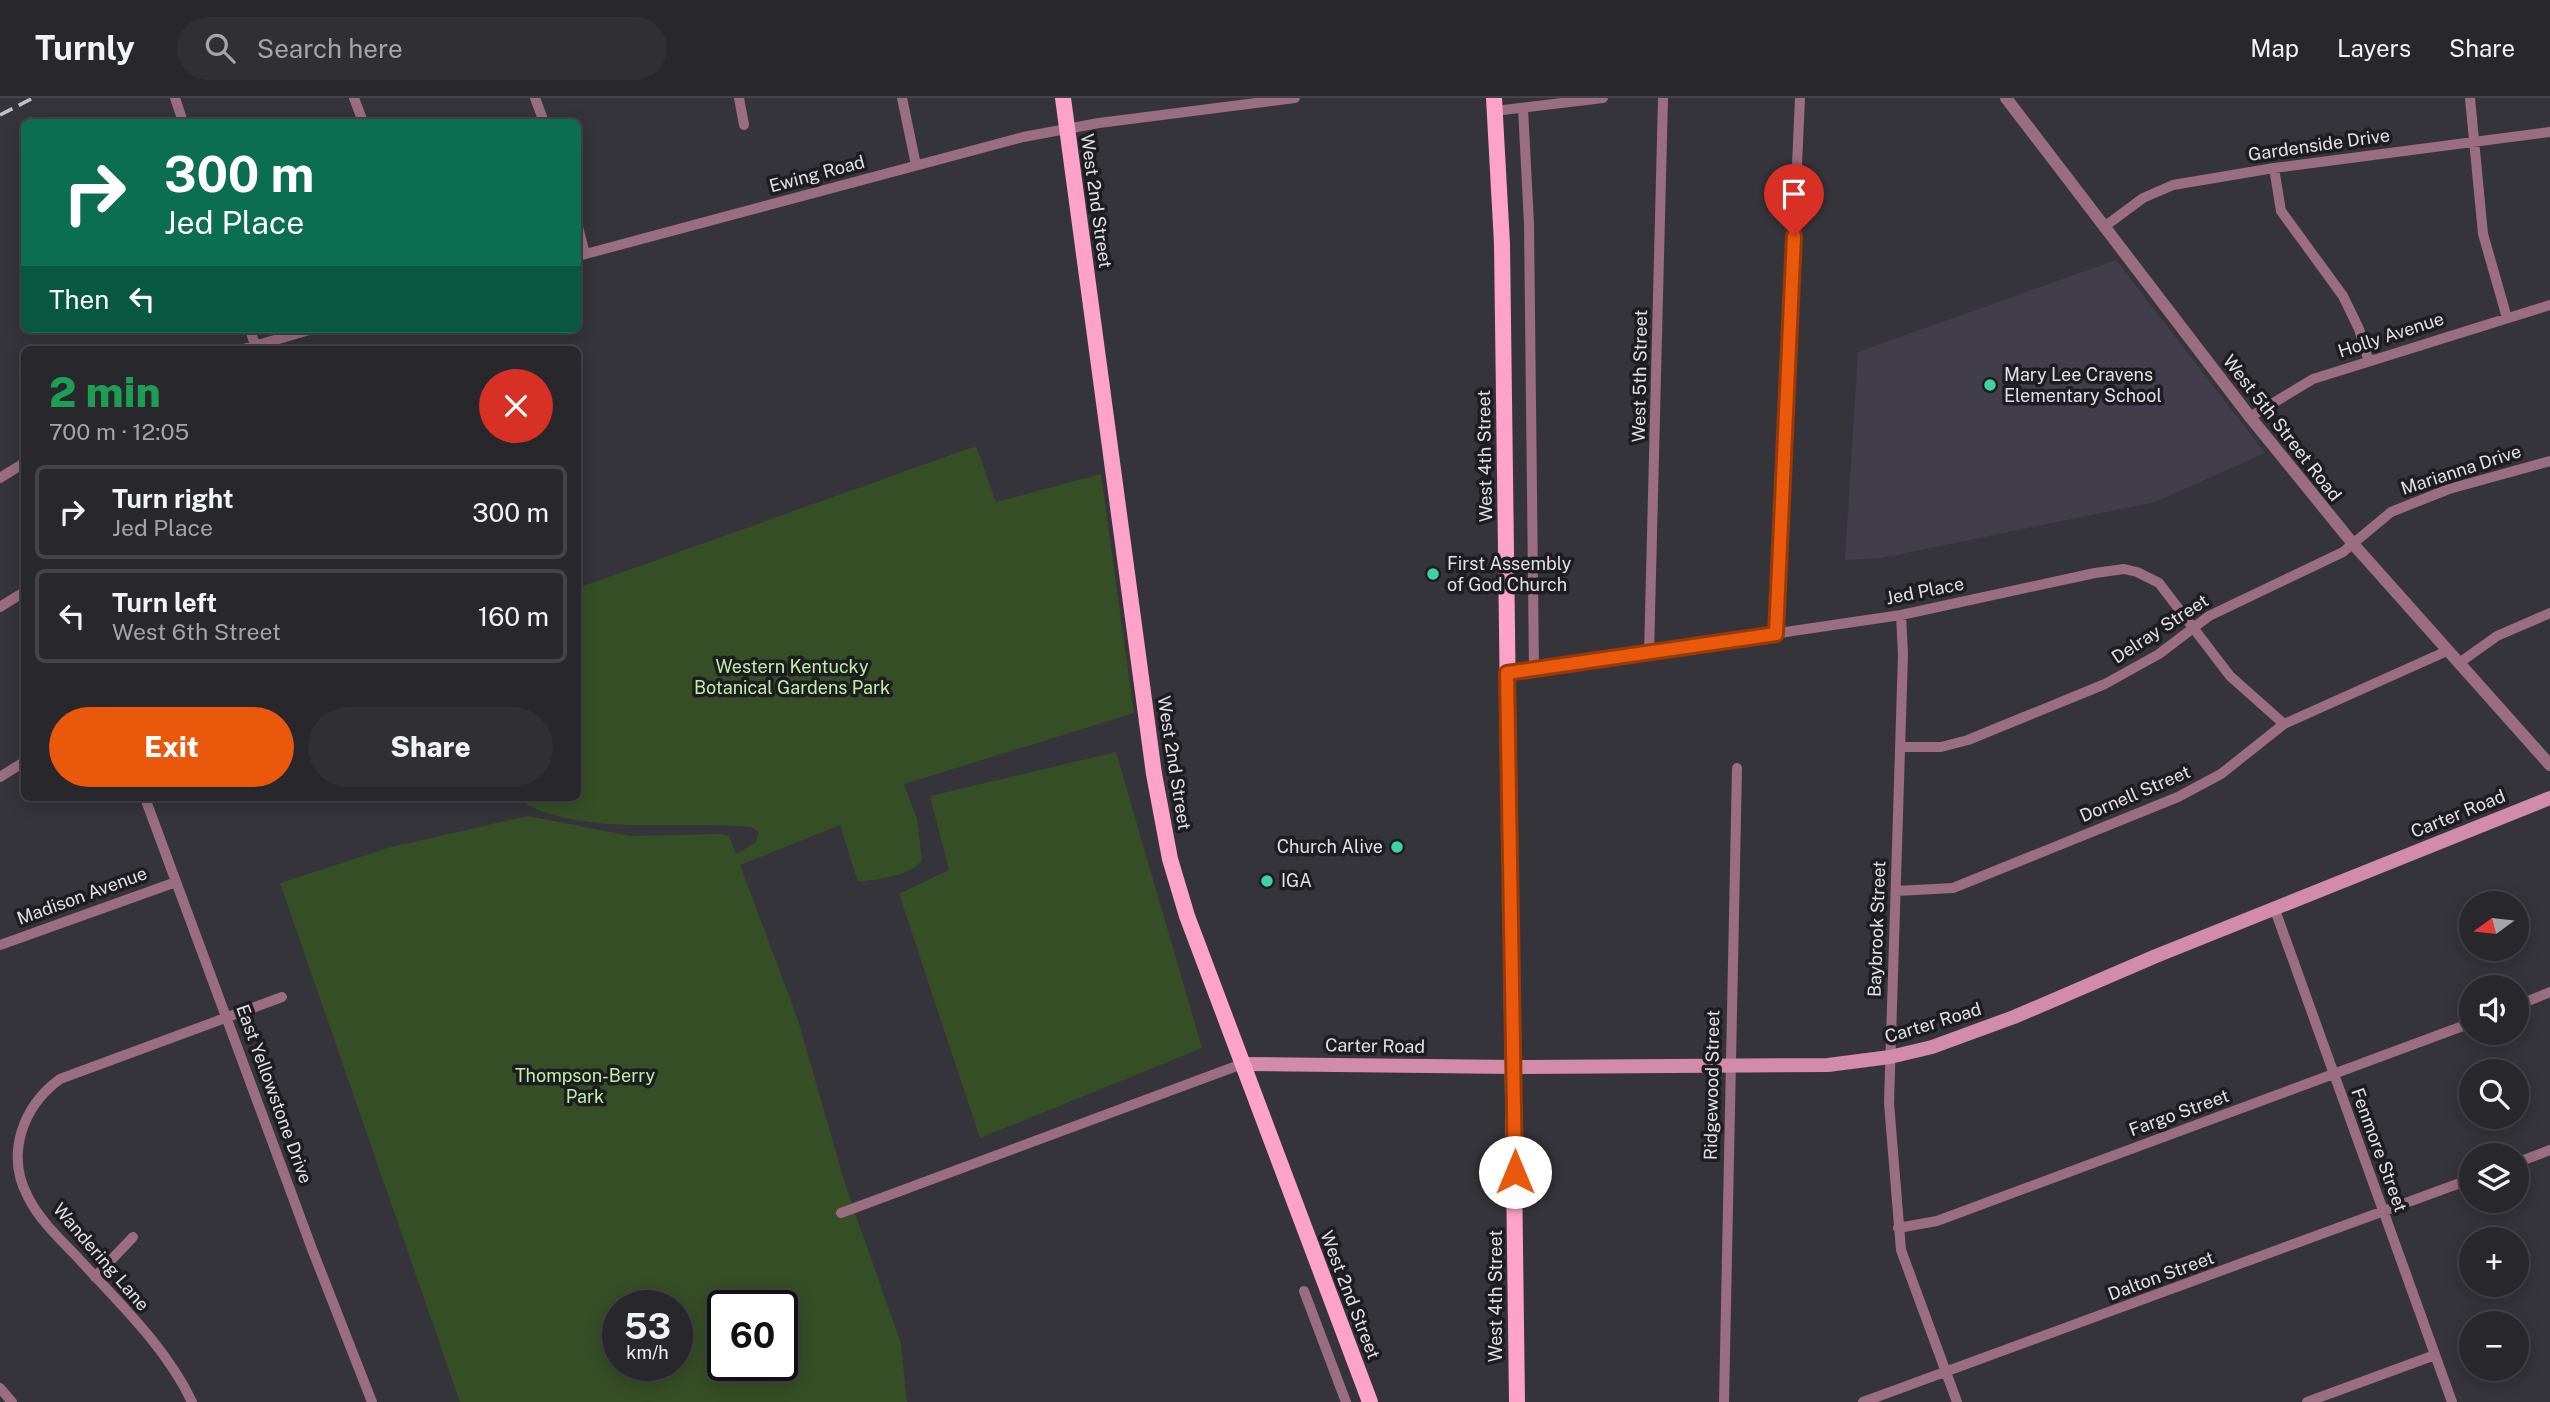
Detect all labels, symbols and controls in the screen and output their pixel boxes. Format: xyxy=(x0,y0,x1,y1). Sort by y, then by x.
search box xyxy=(177,17,667,80)
text: Turnly xyxy=(35,29,135,67)
icon: search xyxy=(201,29,239,67)
text: Search here xyxy=(257,33,403,64)
text: Map xyxy=(2250,34,2299,62)
text: Layers xyxy=(2337,34,2411,62)
text: Share xyxy=(2449,34,2515,62)
street label: Gardenside Drive xyxy=(2247,124,2391,165)
street label: West 2nd Street xyxy=(1077,132,1116,270)
text: 300 m xyxy=(164,145,314,203)
icon: right xyxy=(49,147,140,238)
street label: Ewing Road xyxy=(767,151,867,196)
pin xyxy=(1764,164,1824,236)
icon: arrive xyxy=(1775,175,1813,213)
text: Jed Place xyxy=(164,204,304,241)
icon: left xyxy=(123,280,161,318)
text: Then xyxy=(49,284,109,315)
street label: Holly Avenue xyxy=(2335,308,2446,361)
street label: West 5th Street xyxy=(1628,310,1651,442)
street label: West 5th Street Road xyxy=(2219,350,2346,505)
place label: Mary Lee Cravens Elementary School xyxy=(2004,364,2162,406)
text: 2 min xyxy=(49,367,161,416)
button: close xyxy=(479,369,553,443)
marker: Mary Lee Cravens Elementary School xyxy=(1982,377,1998,393)
street label: West 4th Street xyxy=(1473,390,1496,522)
text: 700 m · 12:05 xyxy=(49,418,189,445)
street label: Marianna Drive xyxy=(2398,440,2524,499)
text: Turn right xyxy=(112,483,234,514)
icon: right xyxy=(53,493,91,531)
text: 300 m xyxy=(472,497,549,528)
text: Jed Place xyxy=(112,514,213,541)
place label: First Assembly of God Church xyxy=(1447,553,1572,595)
marker: First Assembly of God Church xyxy=(1425,566,1441,582)
street label: Jed Place xyxy=(1884,573,1966,608)
text: Turn left xyxy=(112,587,217,618)
street label: Delray Street xyxy=(2107,590,2212,668)
icon: left xyxy=(53,597,91,635)
text: 160 m xyxy=(478,601,549,632)
text: West 6th Street xyxy=(112,618,281,645)
park label: Western Kentucky Botanical Gardens Park xyxy=(694,656,890,698)
street label: West 2nd Street xyxy=(1154,694,1195,832)
button: Exit xyxy=(49,707,294,787)
button: Share xyxy=(308,707,553,787)
street label: Dornell Street xyxy=(2076,761,2193,826)
street label: Carter Road xyxy=(2408,785,2508,842)
place label: Church Alive xyxy=(1277,836,1383,857)
marker: Church Alive xyxy=(1389,839,1405,855)
street label: Baybrook Street xyxy=(1864,860,1889,998)
street label: Madison Avenue xyxy=(14,862,150,929)
place label: IGA xyxy=(1281,870,1312,891)
marker: IGA xyxy=(1259,873,1275,889)
north arrow xyxy=(2459,891,2529,961)
map controls xyxy=(2459,891,2529,1381)
button: sound xyxy=(2459,975,2529,1045)
street label: Carter Road xyxy=(1882,998,1984,1047)
street label: East Yellowstone Drive xyxy=(232,1001,317,1186)
street label: Ridgewood Street xyxy=(1700,1010,1723,1160)
street label: Carter Road xyxy=(1325,1034,1425,1057)
button: search xyxy=(2459,1059,2529,1129)
park label: Thompson-Berry Park xyxy=(515,1065,655,1107)
street label: Fargo Street xyxy=(2126,1085,2232,1140)
street label: Fenmore Street xyxy=(2347,1085,2412,1215)
position arrow xyxy=(1478,1135,1552,1209)
button: layers xyxy=(2459,1143,2529,1213)
street label: Wandering Lane xyxy=(49,1199,154,1315)
button: + xyxy=(2459,1227,2529,1297)
street label: West 2nd Street xyxy=(1316,1228,1385,1362)
street label: West 4th Street xyxy=(1485,1230,1506,1362)
street label: Dalton Street xyxy=(2105,1247,2217,1304)
speed limit sign: 60 xyxy=(707,1290,798,1381)
text: 53 xyxy=(624,1306,671,1347)
button: − xyxy=(2459,1311,2529,1381)
text: km/h xyxy=(626,1342,669,1363)

